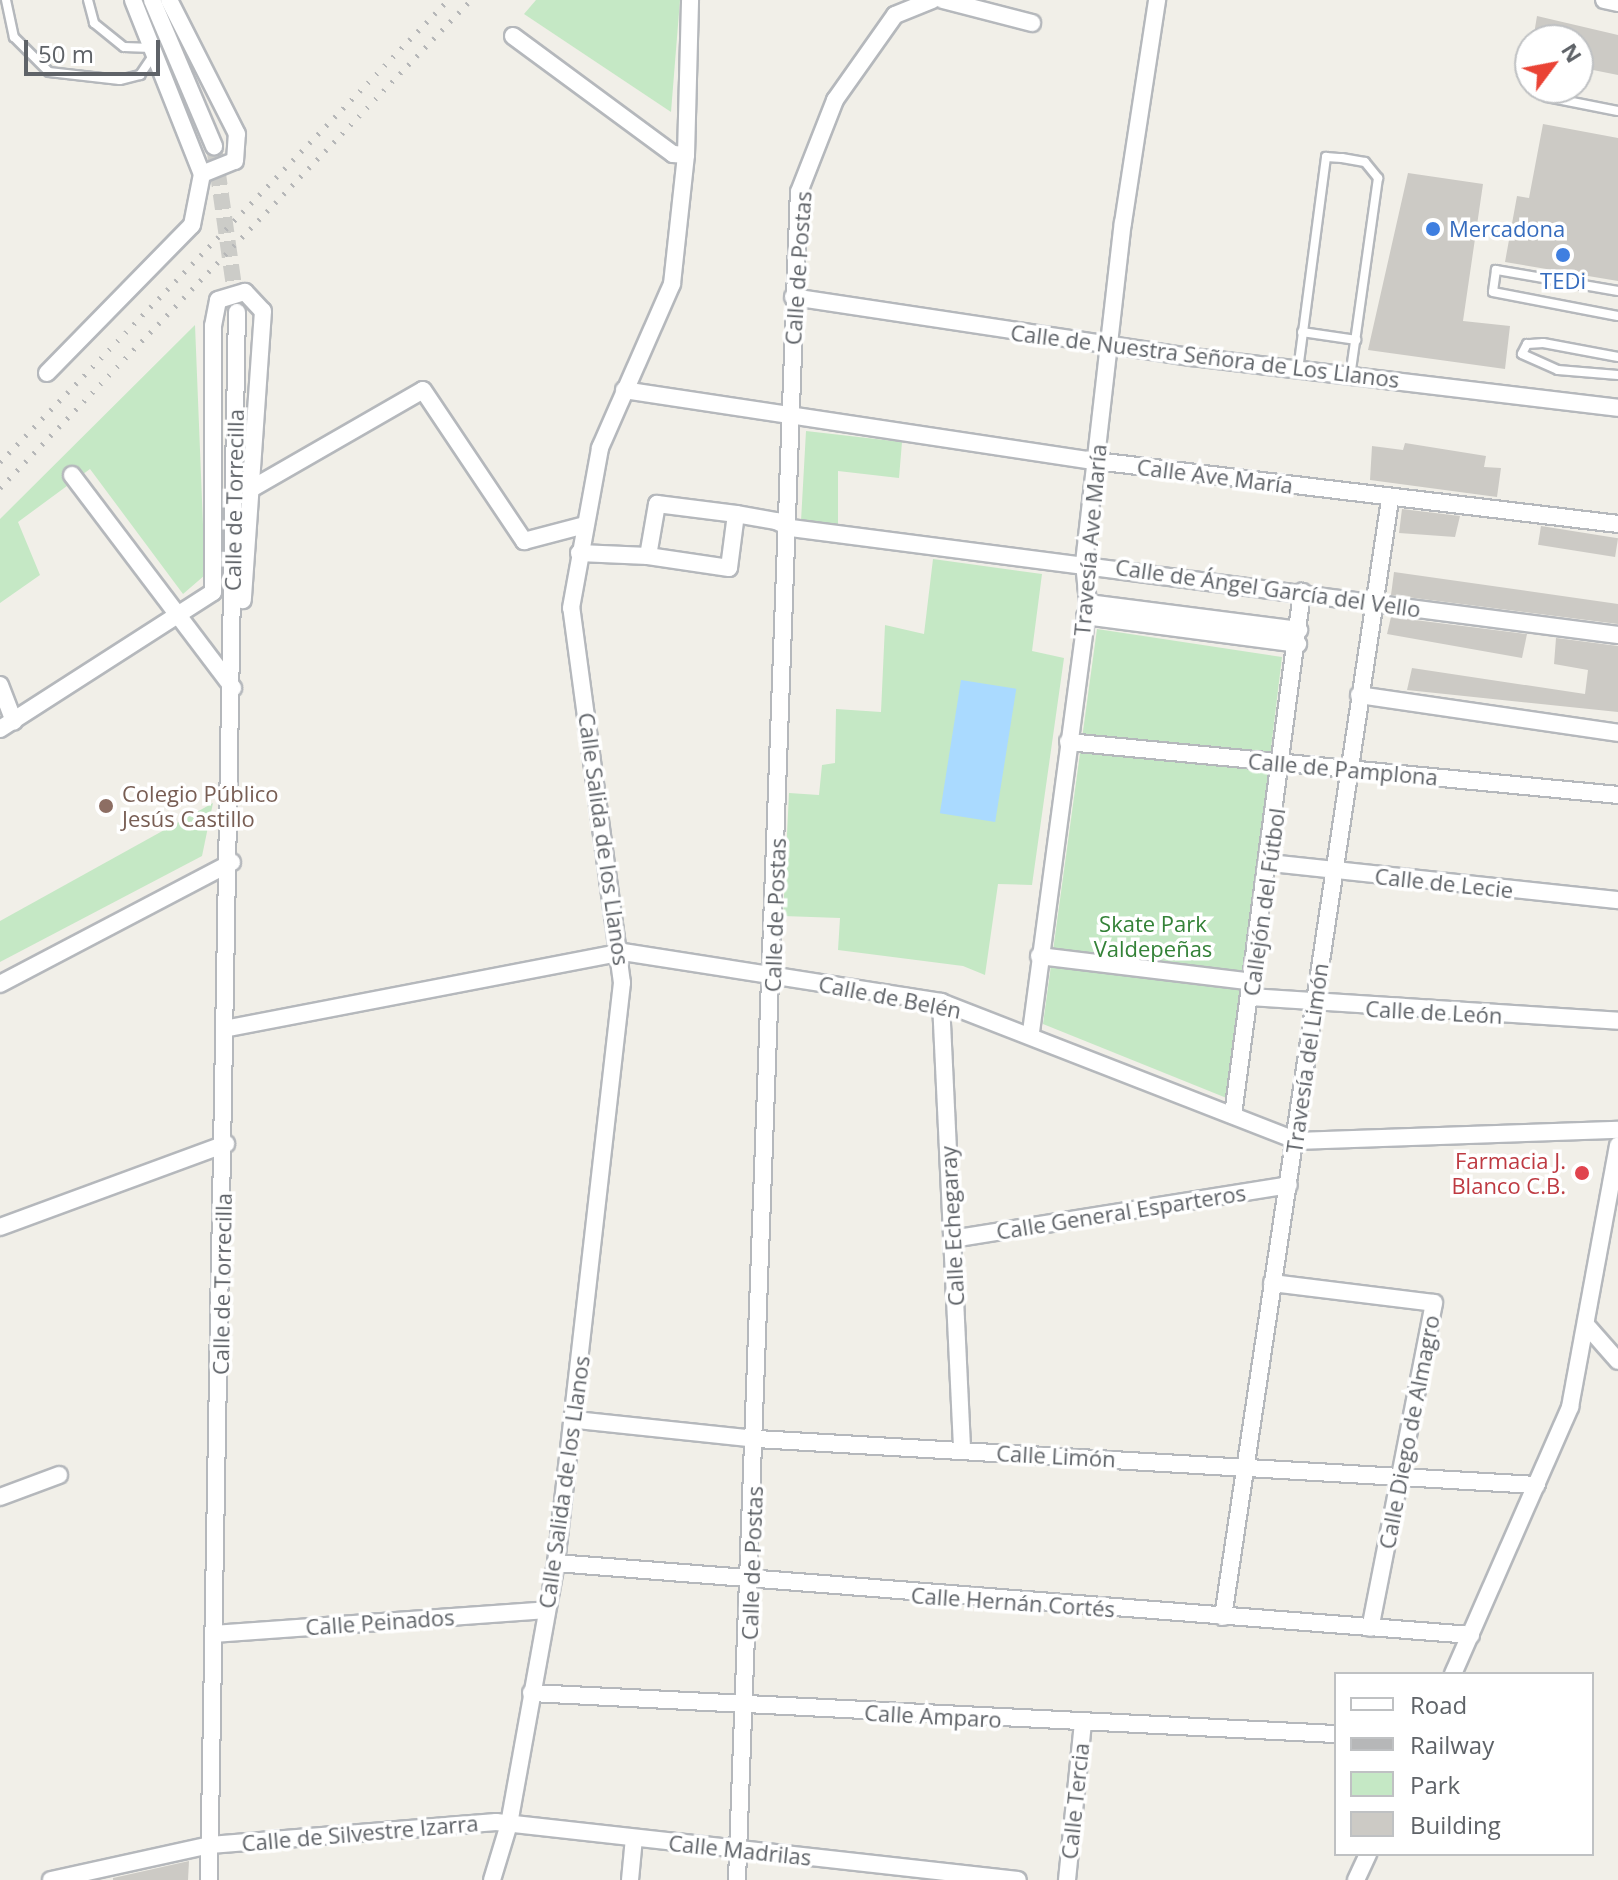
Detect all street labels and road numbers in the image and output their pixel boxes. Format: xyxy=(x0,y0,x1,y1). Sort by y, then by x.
street label: Calle de Postas xyxy=(779,190,817,346)
street label: Calle de Nuestra Señora de Los Llanos xyxy=(1009,319,1401,393)
street label: Calle de Torrecilla xyxy=(219,409,249,591)
street label: Travesía Ave María xyxy=(1068,443,1112,637)
street label: Calle Ave María xyxy=(1135,453,1295,499)
street label: Calle de Ángel García del Vello xyxy=(1114,554,1422,622)
street label: Calle Salida de los Llanos xyxy=(573,711,635,967)
street label: Calle de Pamplona xyxy=(1247,748,1439,790)
street label: Callejón del Fútbol xyxy=(1238,806,1290,998)
street label: Calle de Postas xyxy=(759,837,791,993)
street label: Calle de Lecie xyxy=(1373,863,1515,903)
street label: Travesía del Limón xyxy=(1281,961,1333,1155)
street label: Calle de Belén xyxy=(816,970,964,1024)
street label: Calle de León xyxy=(1365,995,1503,1029)
street label: Calle Echegaray xyxy=(935,1145,969,1307)
street label: Calle General Esparteros xyxy=(994,1179,1248,1245)
street label: Calle de Torrecilla xyxy=(207,1193,237,1375)
street label: Calle Diego de Almagro xyxy=(1373,1313,1445,1551)
street label: Calle Salida de los Llanos xyxy=(533,1354,595,1610)
street label: Calle Limón xyxy=(996,1440,1116,1472)
street label: Calle de Postas xyxy=(736,1485,768,1641)
street label: Calle Hernán Cortés xyxy=(910,1582,1116,1622)
street label: Calle Peinados xyxy=(305,1604,455,1640)
street label: Calle Amparo xyxy=(864,1699,1002,1733)
street label: Calle Tercia xyxy=(1056,1741,1094,1861)
street label: Calle de Silvestre Izarra xyxy=(241,1809,479,1857)
street label: Calle Madrilas xyxy=(667,1829,813,1871)

